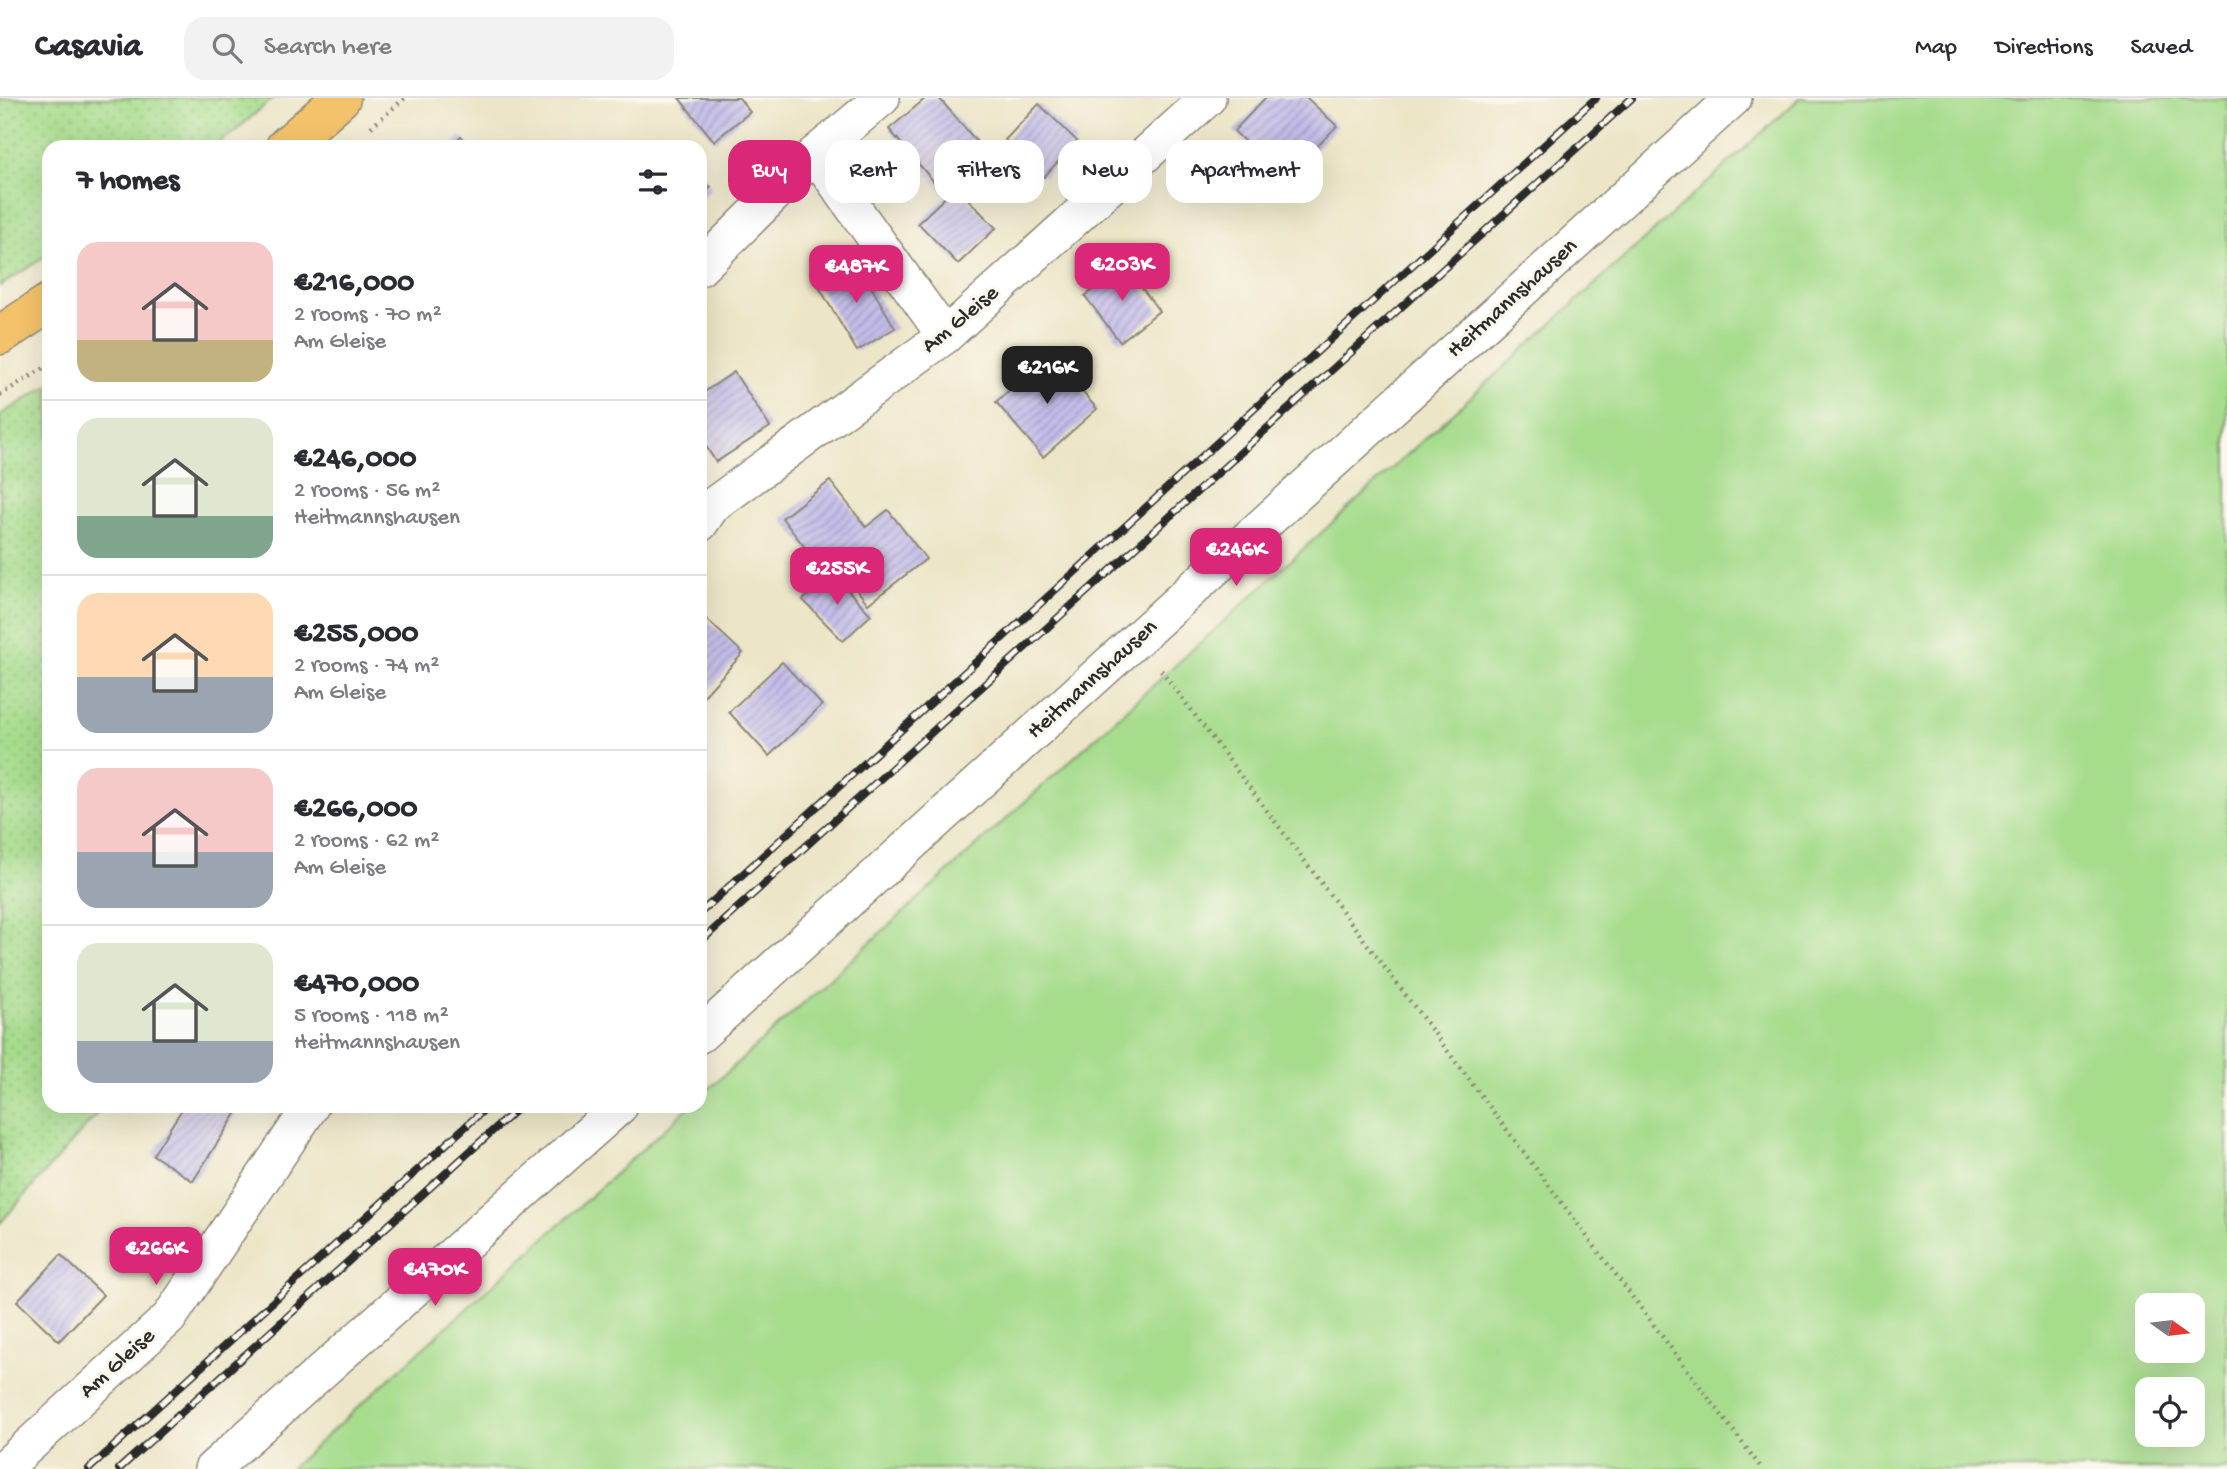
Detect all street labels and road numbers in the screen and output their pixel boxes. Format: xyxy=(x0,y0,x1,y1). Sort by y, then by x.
street label: Heitmannshausen xyxy=(1442,233,1584,365)
street label: Am Gleise xyxy=(917,279,1006,360)
street label: Heitmannshausen xyxy=(1022,614,1164,746)
street label: Am Gleise xyxy=(75,1322,162,1405)

